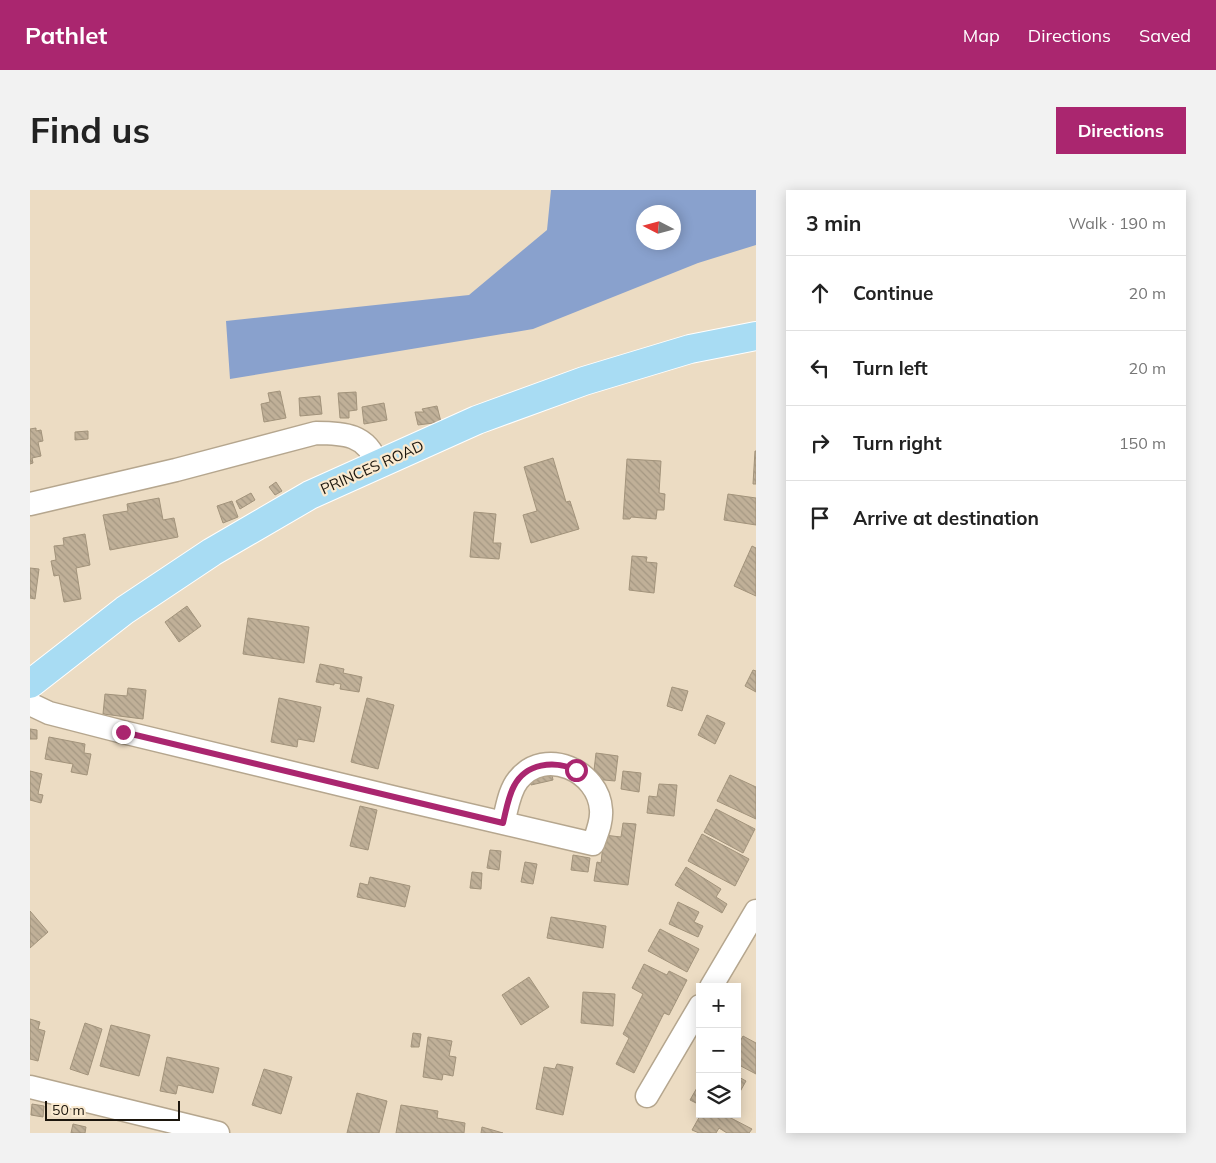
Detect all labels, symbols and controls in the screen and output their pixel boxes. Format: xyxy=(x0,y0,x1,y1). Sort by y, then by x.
text: Pathlet xyxy=(25,20,107,50)
text: Map xyxy=(963,24,1000,47)
text: Directions xyxy=(1028,24,1111,47)
text: Saved xyxy=(1139,24,1191,47)
button: Directions xyxy=(1056,107,1186,154)
text: Find us xyxy=(30,108,150,152)
north arrow xyxy=(636,205,681,250)
text: 3 min xyxy=(806,210,861,236)
text: Walk · 190 m xyxy=(1068,213,1166,233)
icon: ahead xyxy=(806,279,834,307)
text: Continue xyxy=(853,281,933,305)
text: 20 m xyxy=(1129,283,1166,303)
icon: left xyxy=(806,354,834,382)
text: Turn left xyxy=(853,356,928,380)
text: 20 m xyxy=(1129,358,1166,378)
icon: right xyxy=(806,429,834,457)
text: Turn right xyxy=(853,431,942,455)
text: 150 m xyxy=(1119,433,1166,453)
street label: PRINCES ROAD xyxy=(317,436,427,498)
icon: arrive xyxy=(806,504,834,532)
text: Arrive at destination xyxy=(853,506,1039,530)
route end xyxy=(112,721,135,744)
route start xyxy=(565,759,588,782)
map controls xyxy=(696,983,741,1118)
button: + xyxy=(696,983,741,1028)
button: − xyxy=(696,1028,741,1073)
button: layers xyxy=(696,1073,741,1118)
scale bar xyxy=(45,1098,180,1121)
text: 50 m xyxy=(52,1101,85,1119)

